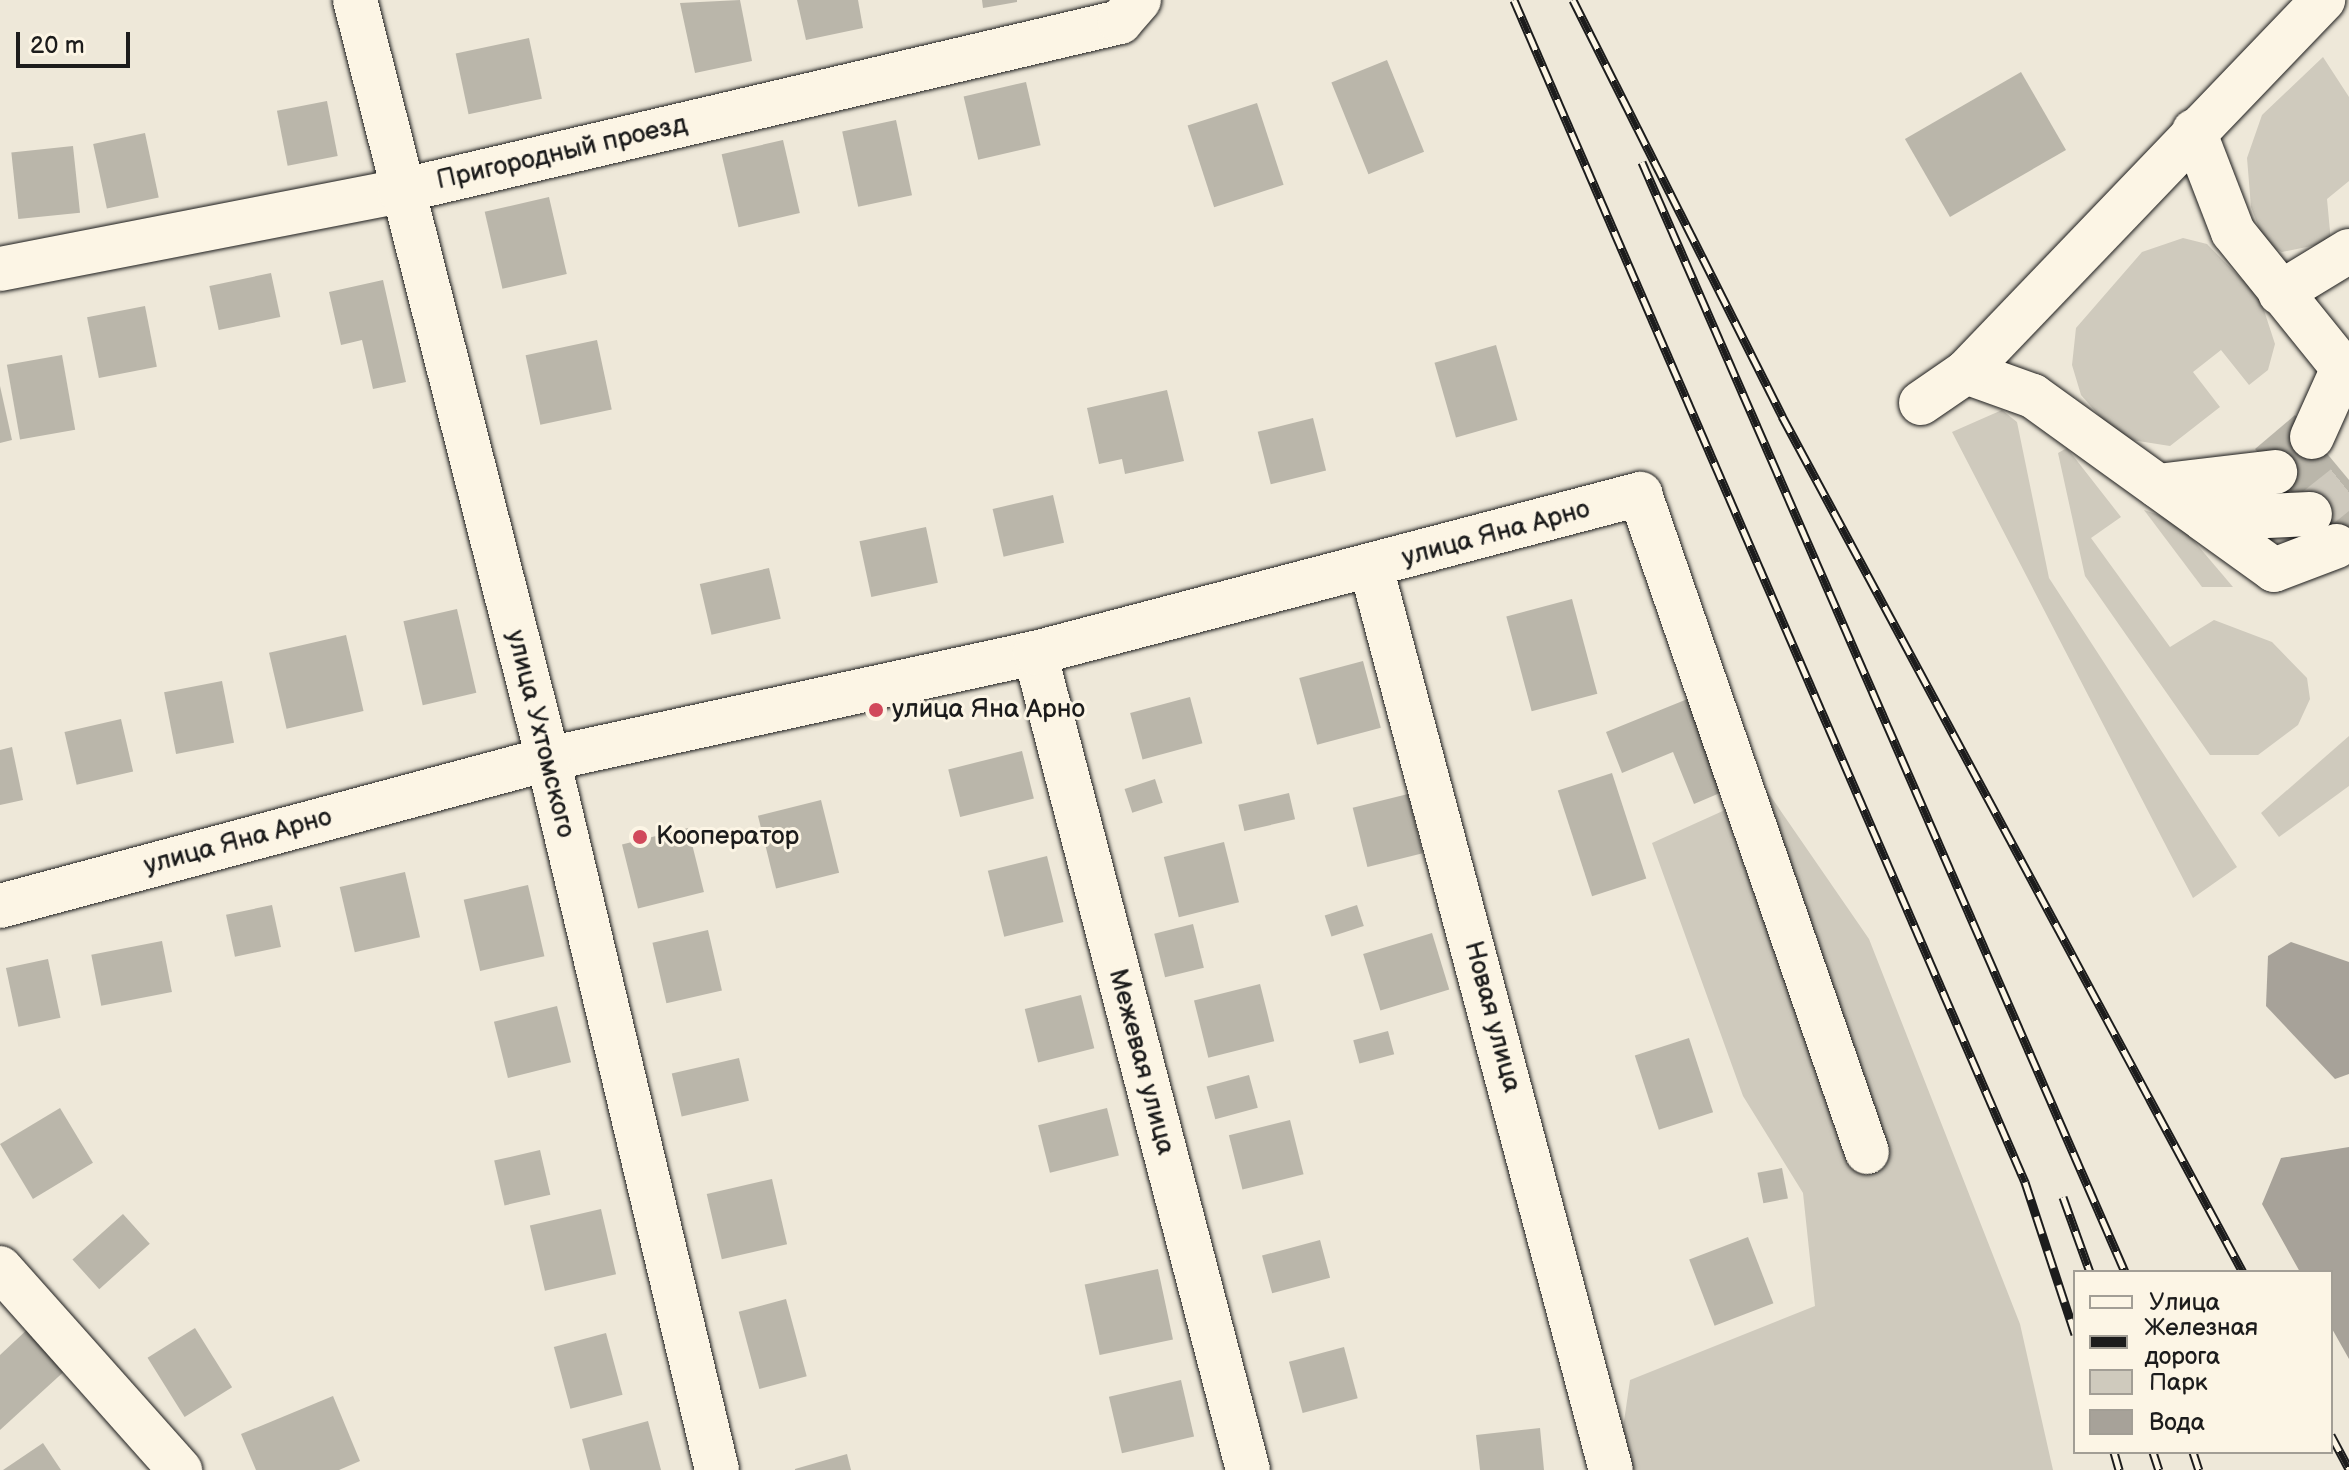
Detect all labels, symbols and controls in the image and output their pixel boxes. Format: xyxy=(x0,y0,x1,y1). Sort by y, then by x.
scale bar xyxy=(20,16,134,66)
text: 20 m xyxy=(30,31,85,60)
street label: Пригородный проезд xyxy=(434,109,690,197)
street label: улица Яна Арно xyxy=(1399,494,1593,574)
street label: улица Ухтомского xyxy=(499,627,581,841)
place label: улица Яна Арно xyxy=(892,694,1085,726)
marker: улица Яна Арно xyxy=(867,701,885,719)
street label: улица Яна Арно xyxy=(141,802,335,882)
place label: Кооператор xyxy=(656,821,799,853)
marker: Кооператор xyxy=(631,828,649,846)
street label: Новая улица xyxy=(1457,938,1527,1096)
street label: Межевая улица xyxy=(1101,966,1181,1158)
legend xyxy=(2073,1270,2333,1454)
text: Улица xyxy=(2149,1288,2220,1317)
text: Железная дорога xyxy=(2144,1313,2258,1371)
text: Парк xyxy=(2149,1368,2207,1397)
text: Вода xyxy=(2149,1408,2205,1437)

